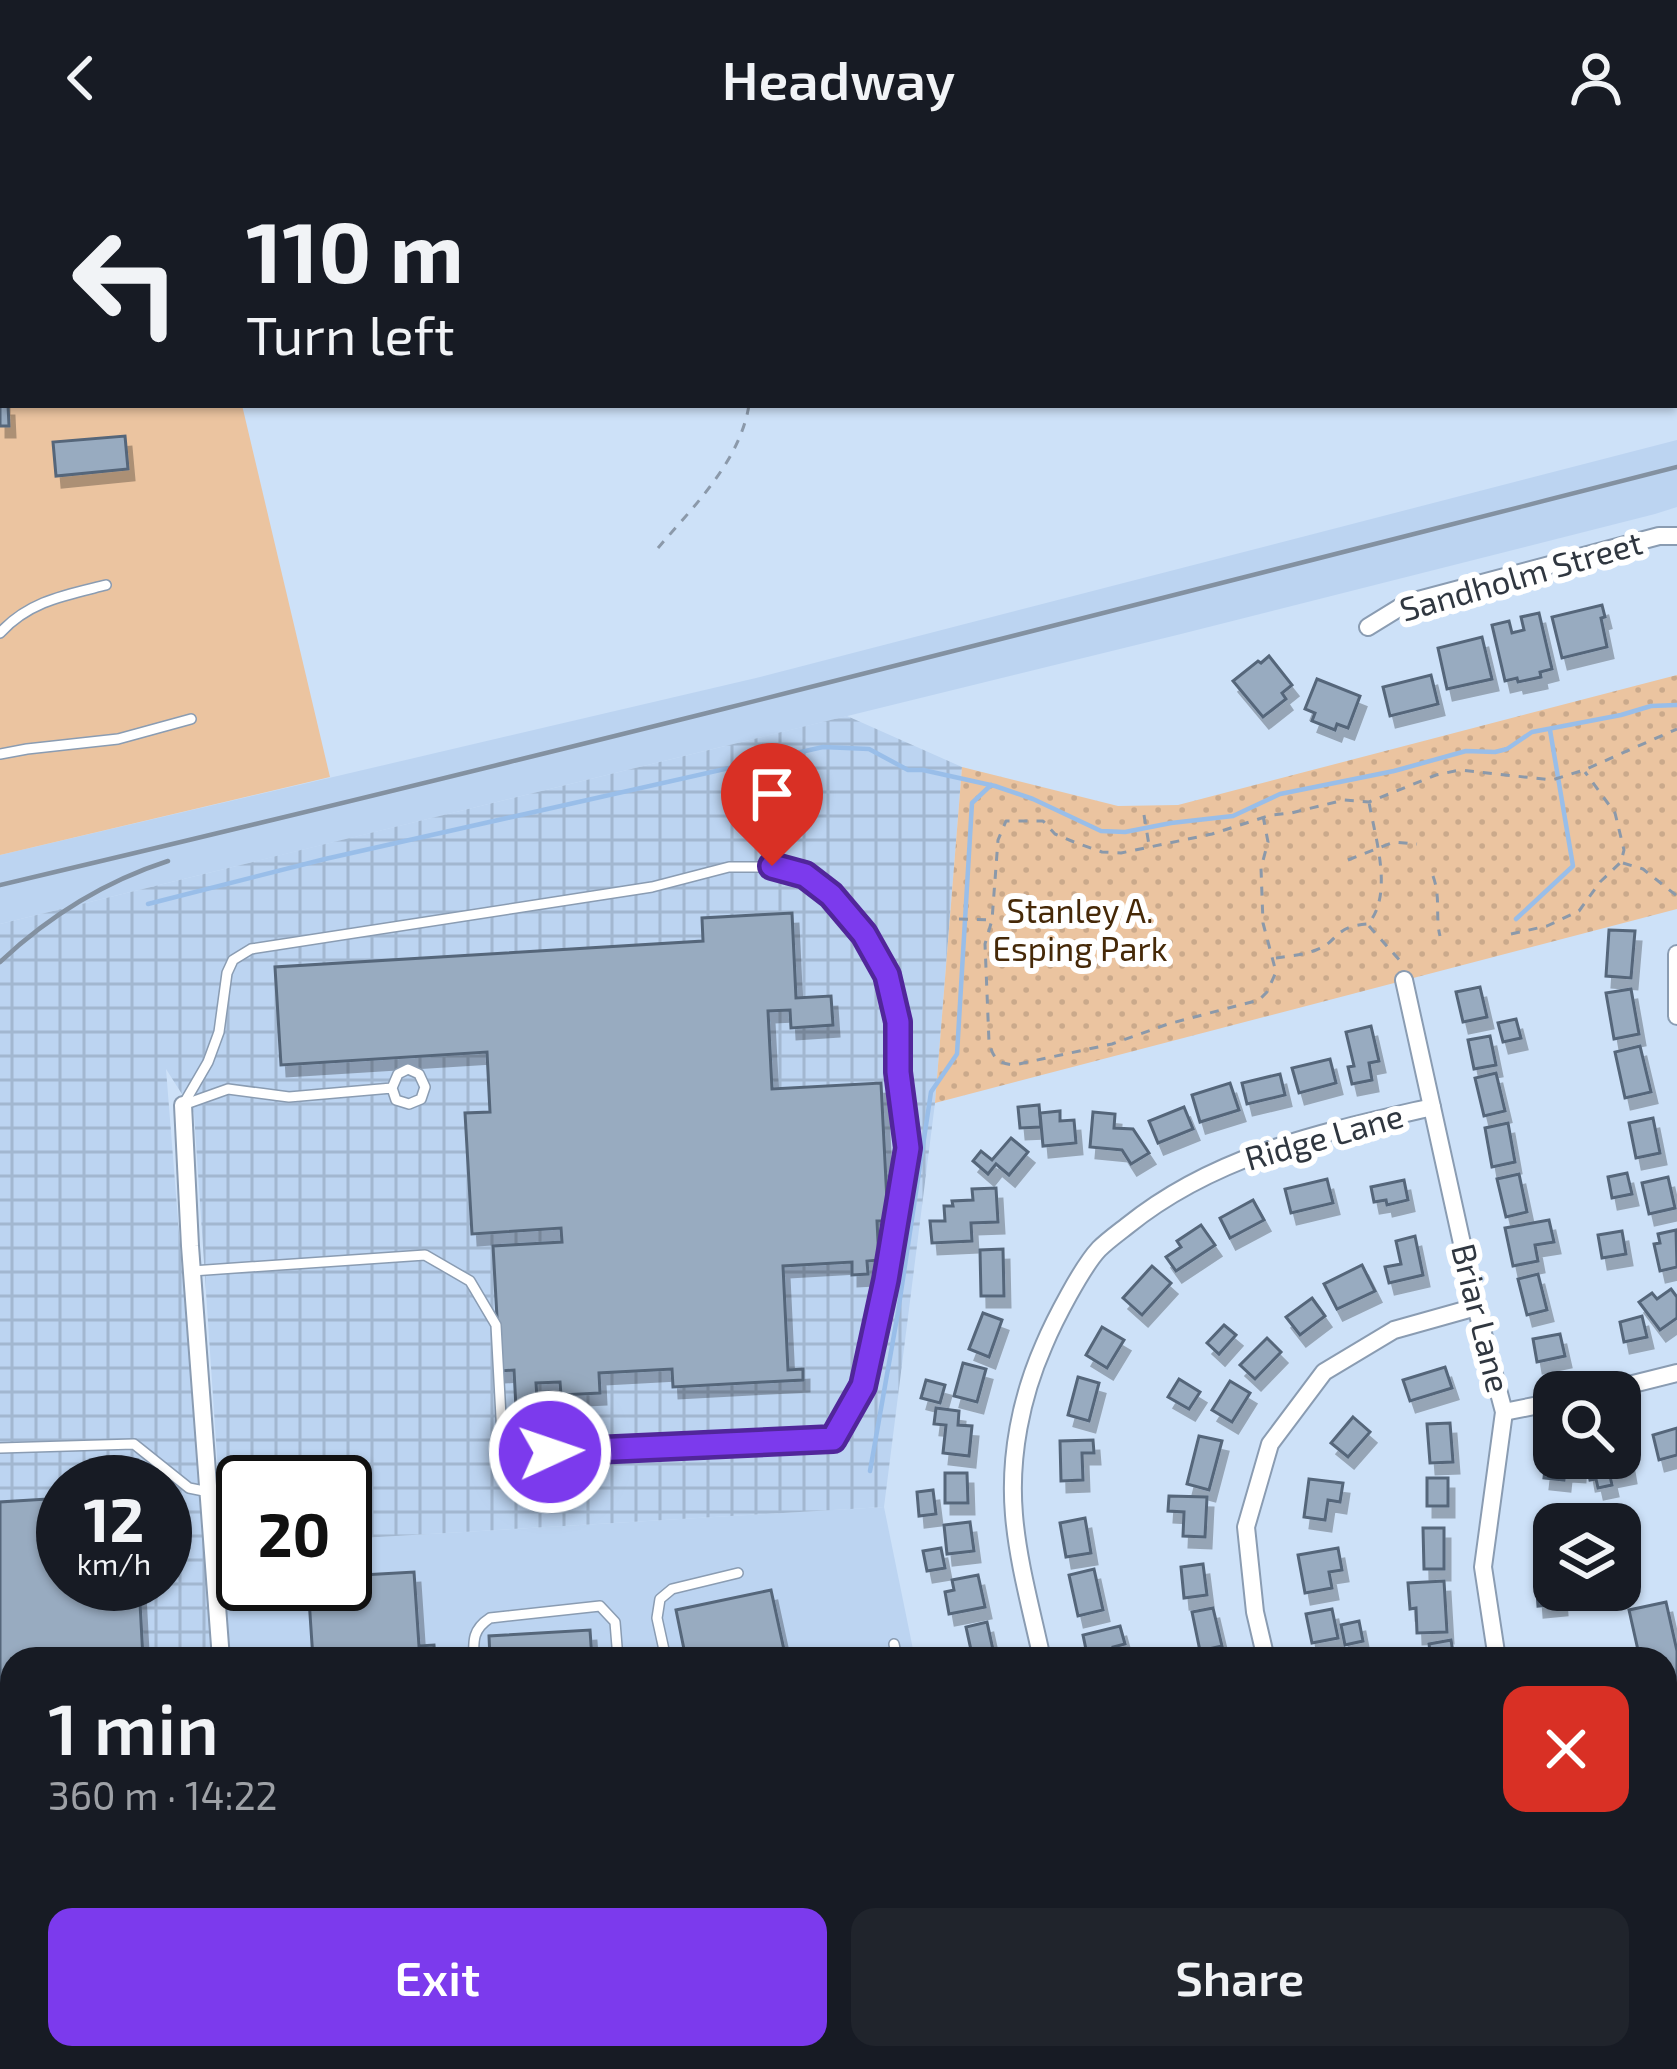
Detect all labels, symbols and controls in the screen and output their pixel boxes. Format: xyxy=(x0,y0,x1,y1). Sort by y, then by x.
icon: back xyxy=(48,45,114,111)
icon: person xyxy=(1563,45,1629,111)
text: Headway xyxy=(722,46,955,111)
text: 110 m xyxy=(246,199,464,300)
icon: left xyxy=(48,204,204,360)
text: Turn left xyxy=(246,301,455,366)
street label: Sandholm Street xyxy=(1395,521,1647,629)
pin xyxy=(721,743,823,866)
icon: arrive xyxy=(739,761,805,827)
park label: Stanley A. Esping Park xyxy=(993,890,1168,968)
street label: Ridge Lane xyxy=(1240,1094,1407,1178)
street label: Briar Lane xyxy=(1444,1239,1520,1396)
map controls xyxy=(1533,1371,1641,1611)
button: search xyxy=(1533,1371,1641,1479)
position arrow xyxy=(487,1389,613,1515)
speed limit sign: 20 xyxy=(216,1455,372,1611)
text: 12 xyxy=(84,1482,144,1554)
button: layers xyxy=(1533,1503,1641,1611)
text: km/h xyxy=(77,1545,151,1581)
text: 1 min xyxy=(48,1683,219,1769)
button: close xyxy=(1503,1686,1629,1812)
text: 360 m · 14:22 xyxy=(48,1771,278,1818)
button: Exit xyxy=(48,1908,827,2046)
button: Share xyxy=(851,1908,1629,2046)

